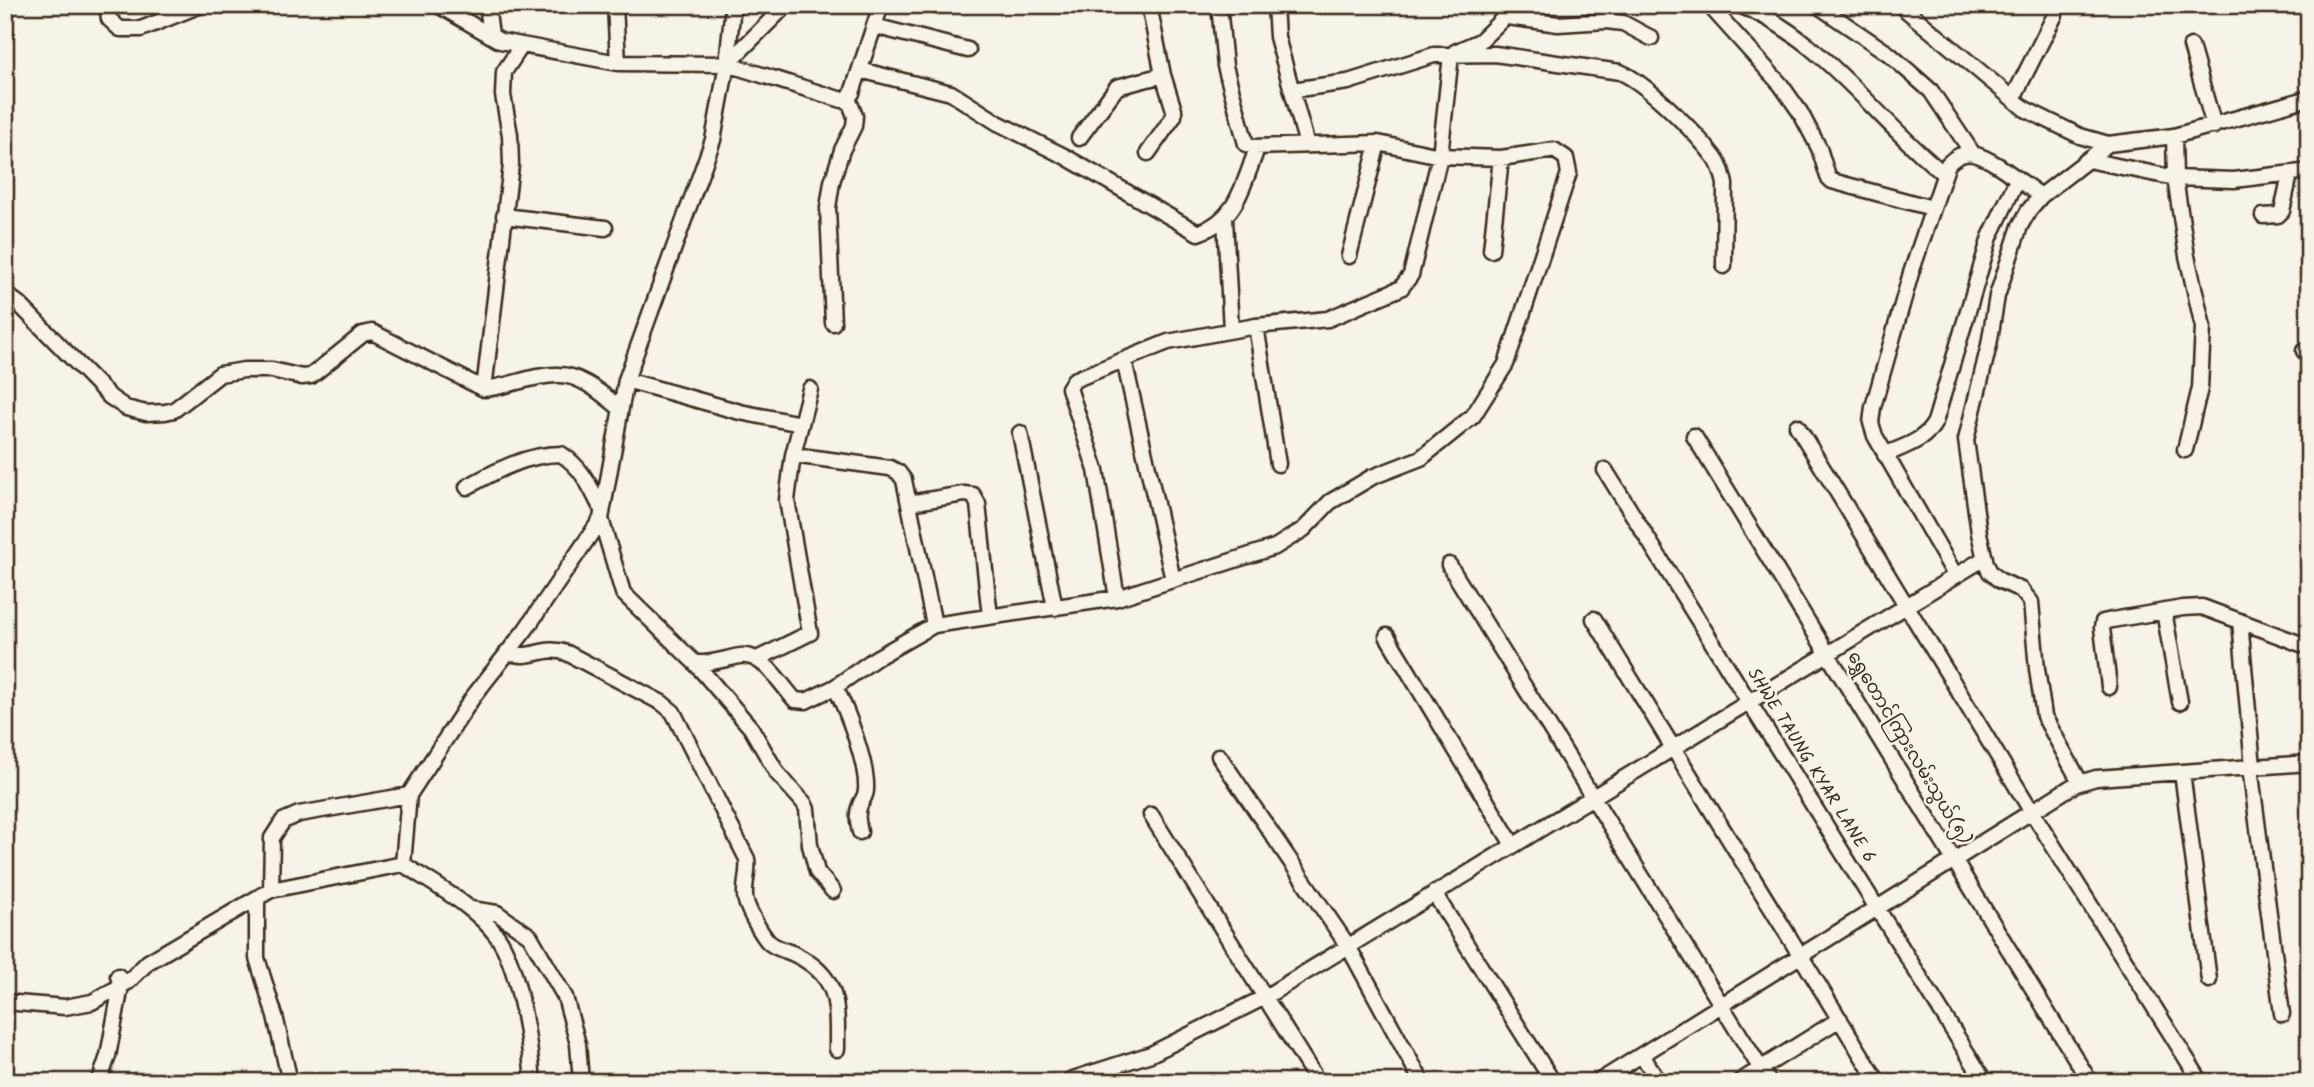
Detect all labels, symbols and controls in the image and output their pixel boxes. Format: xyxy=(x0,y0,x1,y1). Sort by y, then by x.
street label: ရွှေတောင်ကြားလမ်းသွယ်(၅) xyxy=(1839,646,1978,852)
street label: SHWE TAUNG KYAR LANE 6 xyxy=(1739,662,1883,869)

